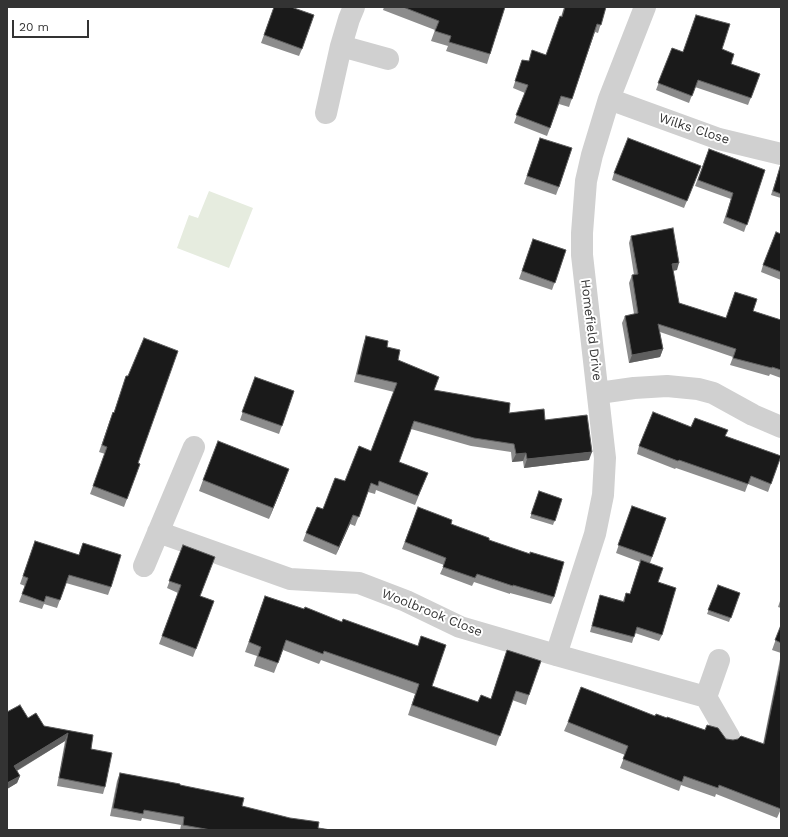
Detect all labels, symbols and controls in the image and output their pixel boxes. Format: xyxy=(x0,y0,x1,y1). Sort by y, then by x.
scale bar xyxy=(14,12,91,38)
text: 20 m xyxy=(19,20,49,34)
street label: Wilks Close xyxy=(657,110,731,148)
street label: Homefield Drive xyxy=(577,278,605,382)
street label: Woolbrook Close xyxy=(379,586,485,640)

